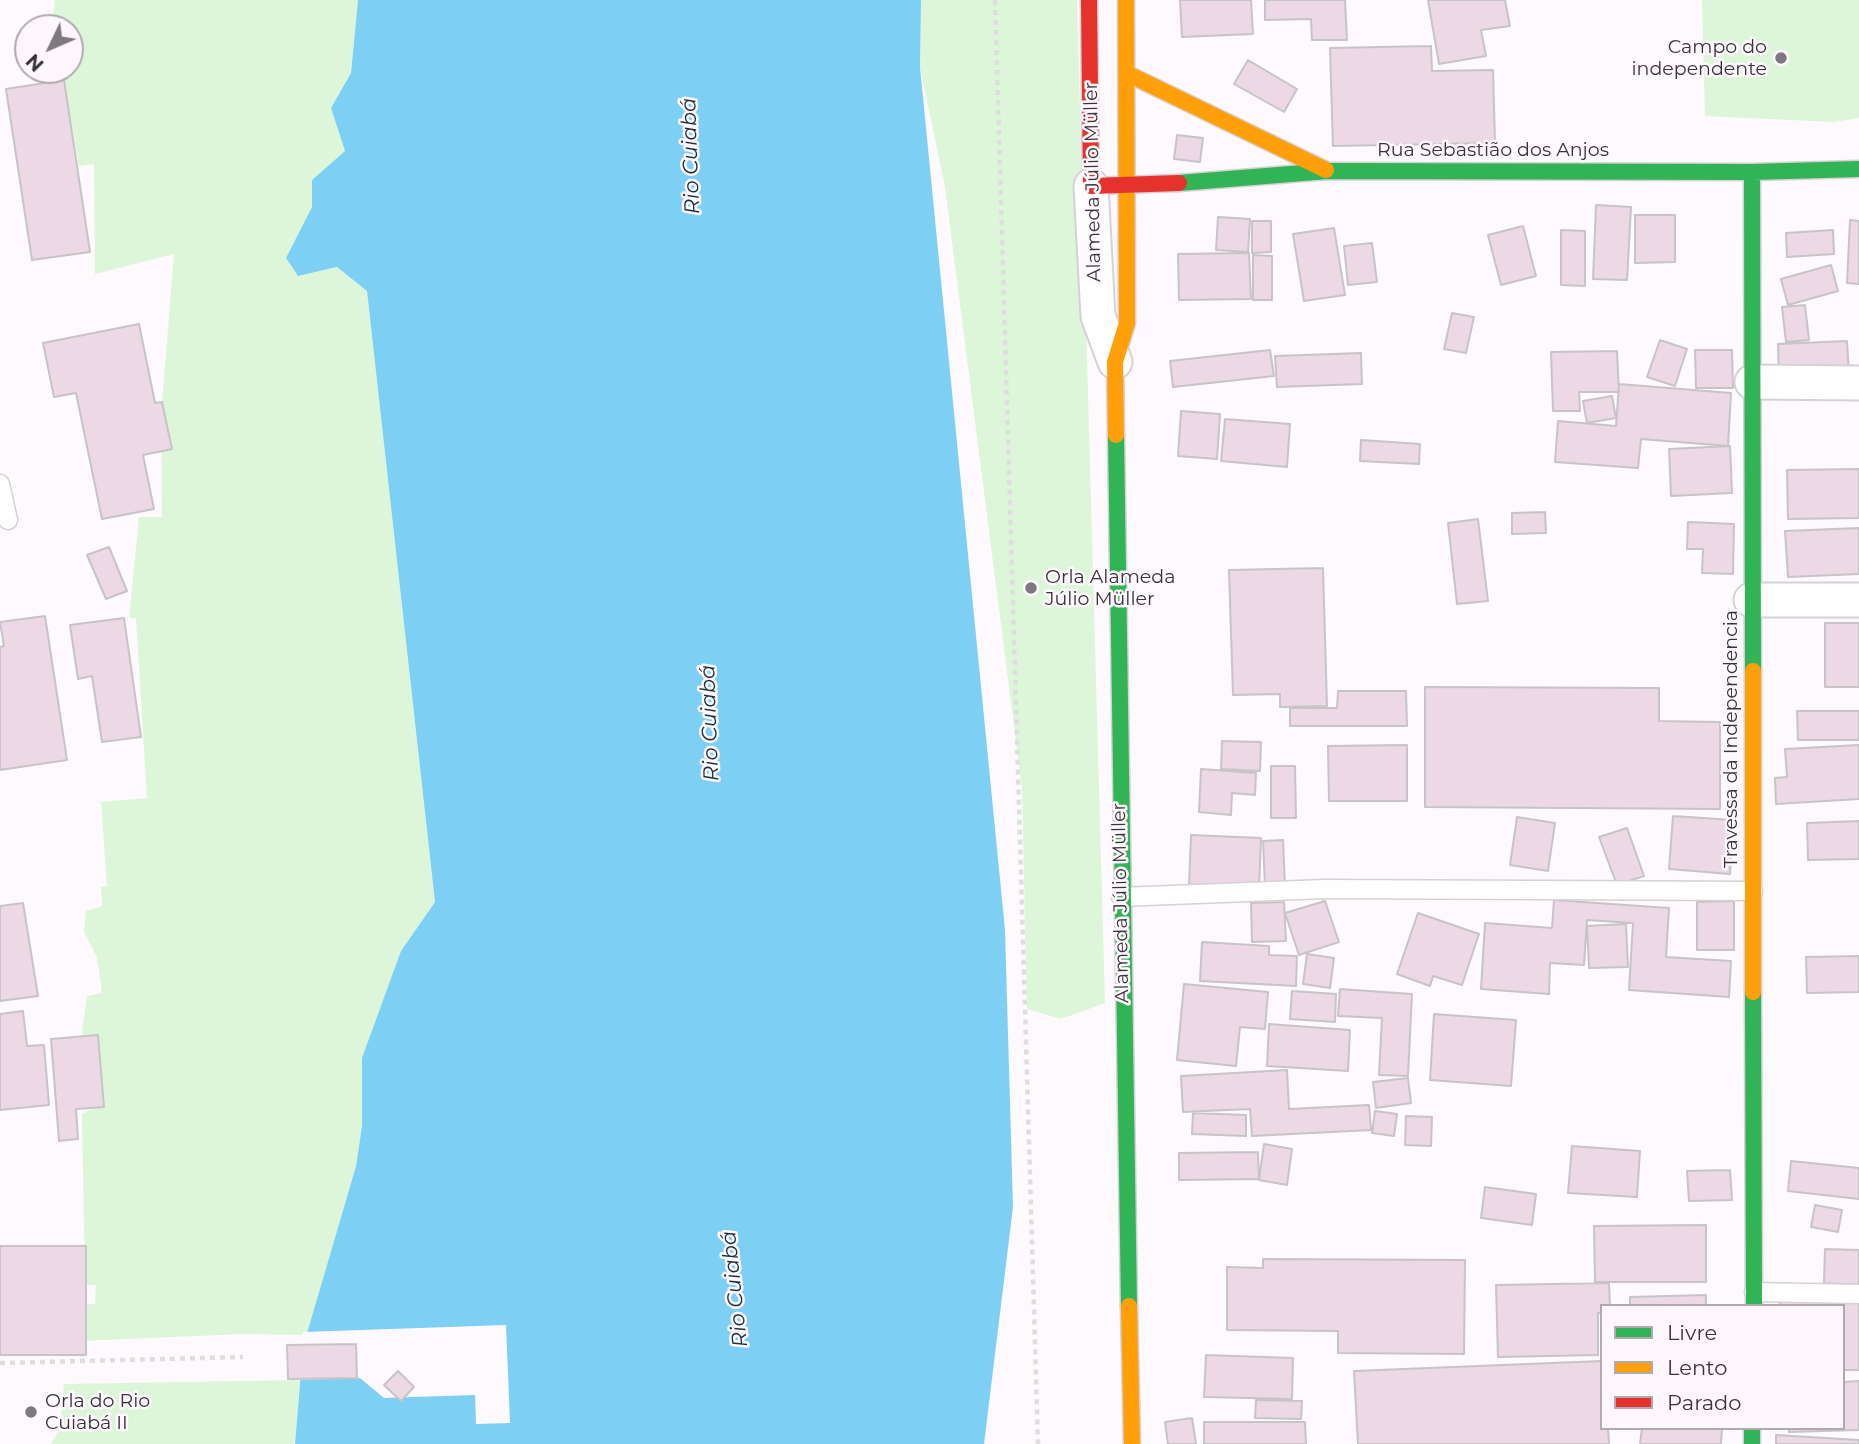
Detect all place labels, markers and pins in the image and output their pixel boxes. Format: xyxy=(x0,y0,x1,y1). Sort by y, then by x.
place label: Campo do independente xyxy=(1631,36,1767,80)
marker: Campo do independente xyxy=(1773,50,1789,66)
place label: Orla Alameda Júlio Müller xyxy=(1045,566,1175,610)
marker: Orla Alameda Júlio Müller xyxy=(1023,580,1039,596)
place label: Orla do Rio Cuiabá II xyxy=(45,1390,150,1434)
marker: Orla do Rio Cuiabá II xyxy=(23,1404,39,1420)

